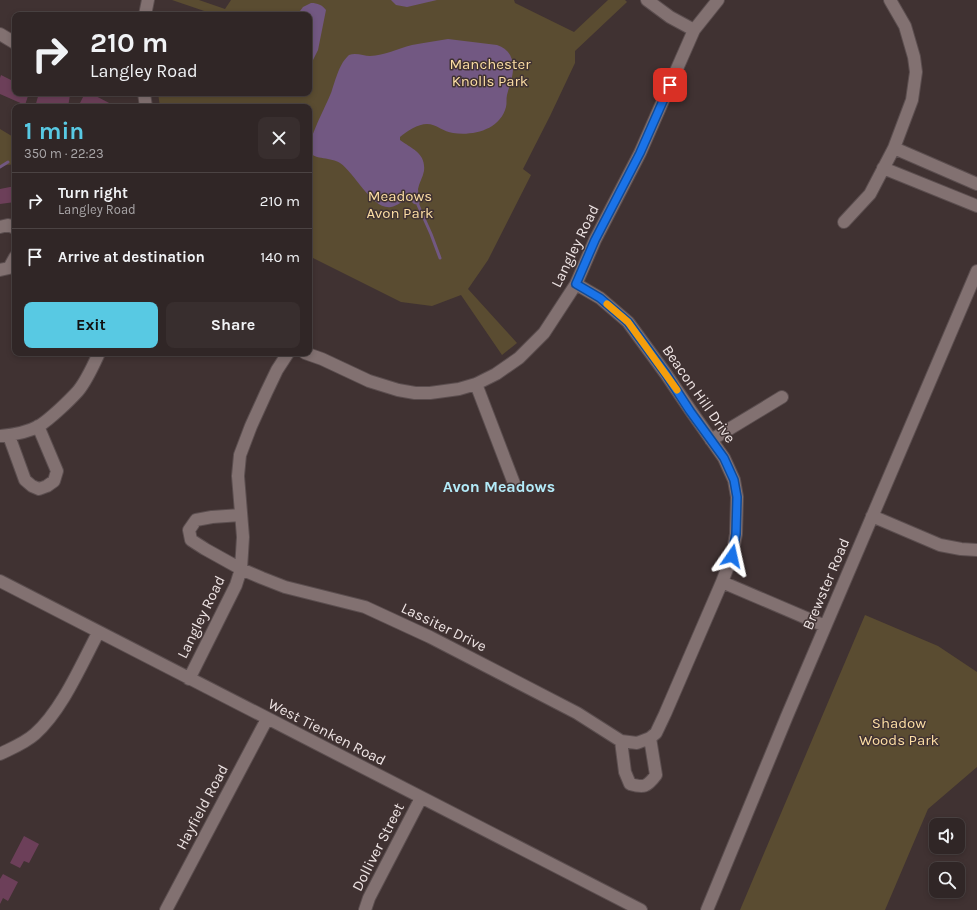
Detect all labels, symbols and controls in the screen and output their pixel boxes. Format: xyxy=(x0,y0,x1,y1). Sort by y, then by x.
text: 210 m xyxy=(90,26,168,59)
icon: right xyxy=(24,28,76,80)
park label: Manchester Knolls Park xyxy=(449,55,531,90)
text: Langley Road xyxy=(90,60,198,82)
pin xyxy=(653,68,687,102)
icon: arrive xyxy=(659,74,681,96)
text: 1 min xyxy=(24,117,84,145)
button: close xyxy=(258,117,300,159)
text: 350 m · 22:23 xyxy=(24,146,104,161)
text: Turn right xyxy=(58,184,128,202)
park label: Meadows Avon Park xyxy=(366,187,434,222)
icon: right xyxy=(24,190,46,212)
text: 210 m xyxy=(260,192,300,210)
text: Langley Road xyxy=(58,202,136,217)
street label: Langley Road xyxy=(547,202,603,290)
icon: arrive xyxy=(24,246,46,268)
text: Arrive at destination xyxy=(58,248,205,266)
text: 140 m xyxy=(260,248,300,266)
button: Exit xyxy=(24,302,158,348)
button: Share xyxy=(166,302,300,348)
street label: Beacon Hill Drive xyxy=(659,342,739,446)
district label: Avon Meadows xyxy=(443,477,555,496)
position arrow xyxy=(711,535,753,577)
street label: Brewster Road xyxy=(799,535,853,633)
street label: Langley Road xyxy=(173,573,229,661)
street label: Lassiter Drive xyxy=(398,599,490,655)
street label: West Tienken Road xyxy=(265,695,389,769)
park label: Shadow Woods Park xyxy=(859,714,939,749)
street label: Hayfield Road xyxy=(172,761,232,853)
street label: Dolliver Street xyxy=(348,800,408,894)
map controls xyxy=(929,818,965,898)
button: sound xyxy=(929,818,965,854)
button: search xyxy=(929,862,965,898)

